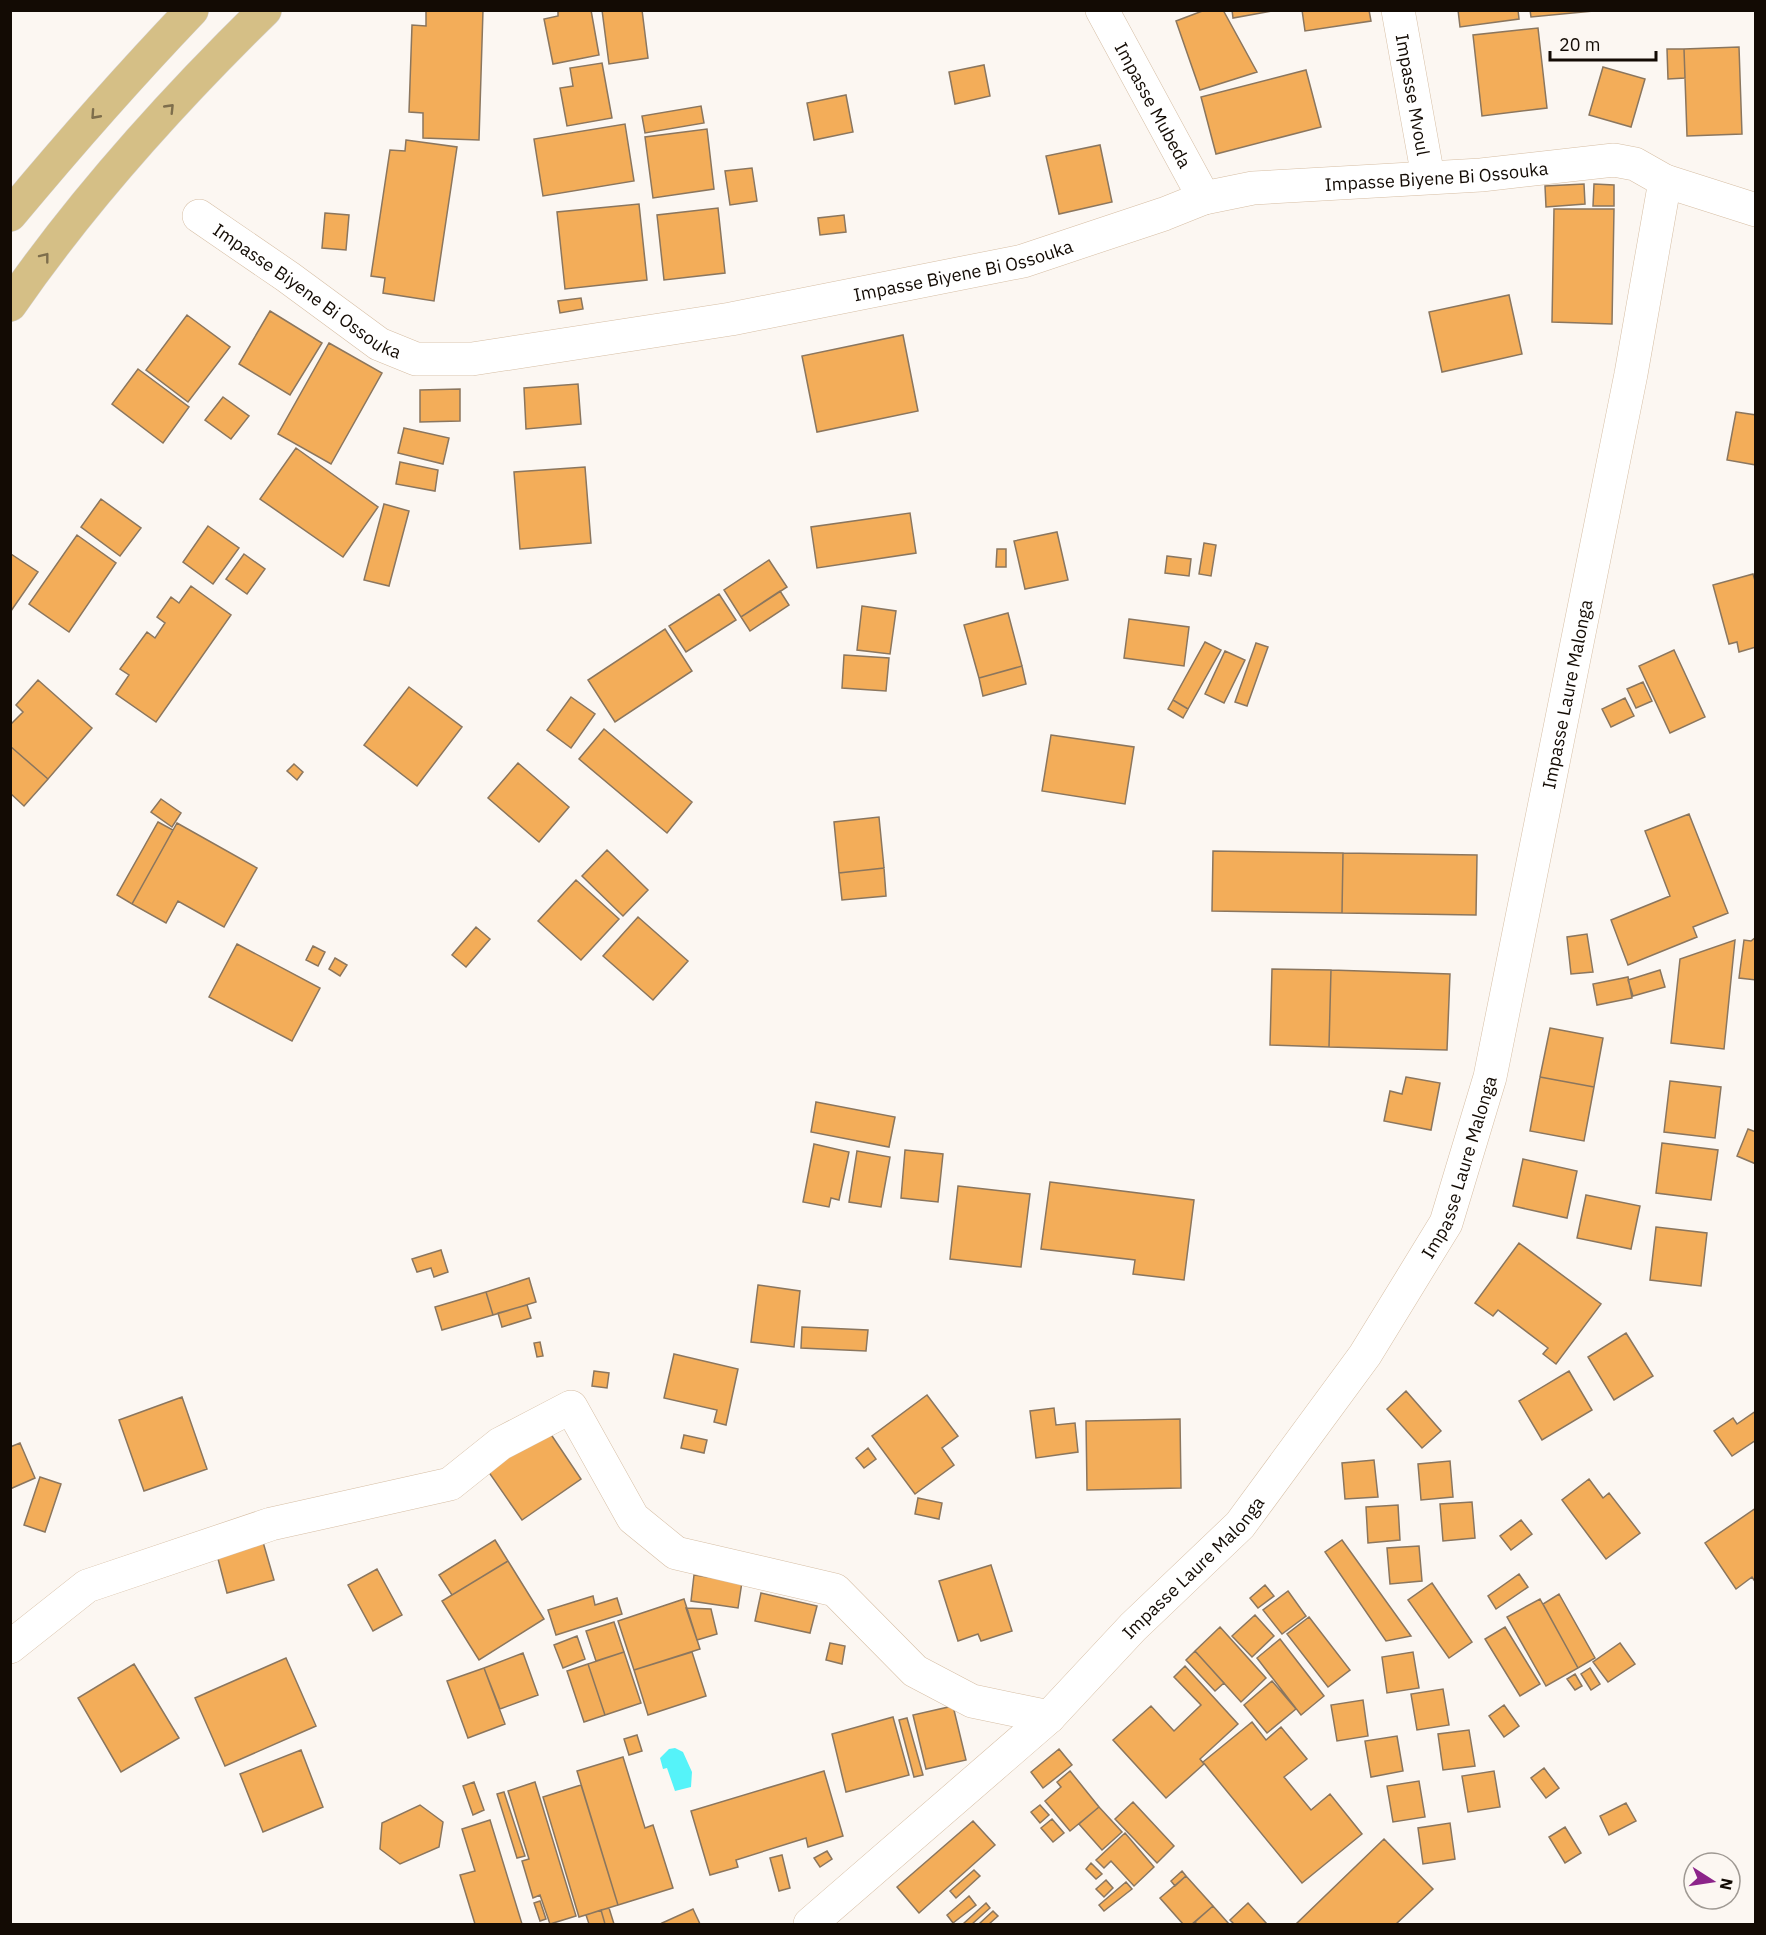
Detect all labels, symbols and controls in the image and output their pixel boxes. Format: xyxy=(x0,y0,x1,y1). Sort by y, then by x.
scale bar xyxy=(1550,24,1656,62)
street label: Impasse Mvoul xyxy=(1391,32,1435,157)
text: 20 m xyxy=(1559,33,1601,56)
street label: Impasse Mubeda xyxy=(1110,38,1197,172)
one-way arrow xyxy=(163,105,174,115)
one-way arrow xyxy=(91,108,102,119)
street label: Impasse Biyene Bi Ossouka xyxy=(1324,156,1550,195)
street label: Impasse Biyene Bi Ossouka xyxy=(209,218,405,363)
street label: Impasse Biyene Bi Ossouka xyxy=(851,234,1076,306)
one-way arrow xyxy=(37,253,48,264)
street label: Impasse Laure Malonga xyxy=(1537,597,1597,791)
street label: Impasse Laure Malonga xyxy=(1416,1072,1501,1263)
street label: Impasse Laure Malonga xyxy=(1117,1491,1269,1643)
north arrow xyxy=(1682,1851,1742,1911)
text: N xyxy=(1716,1876,1738,1892)

